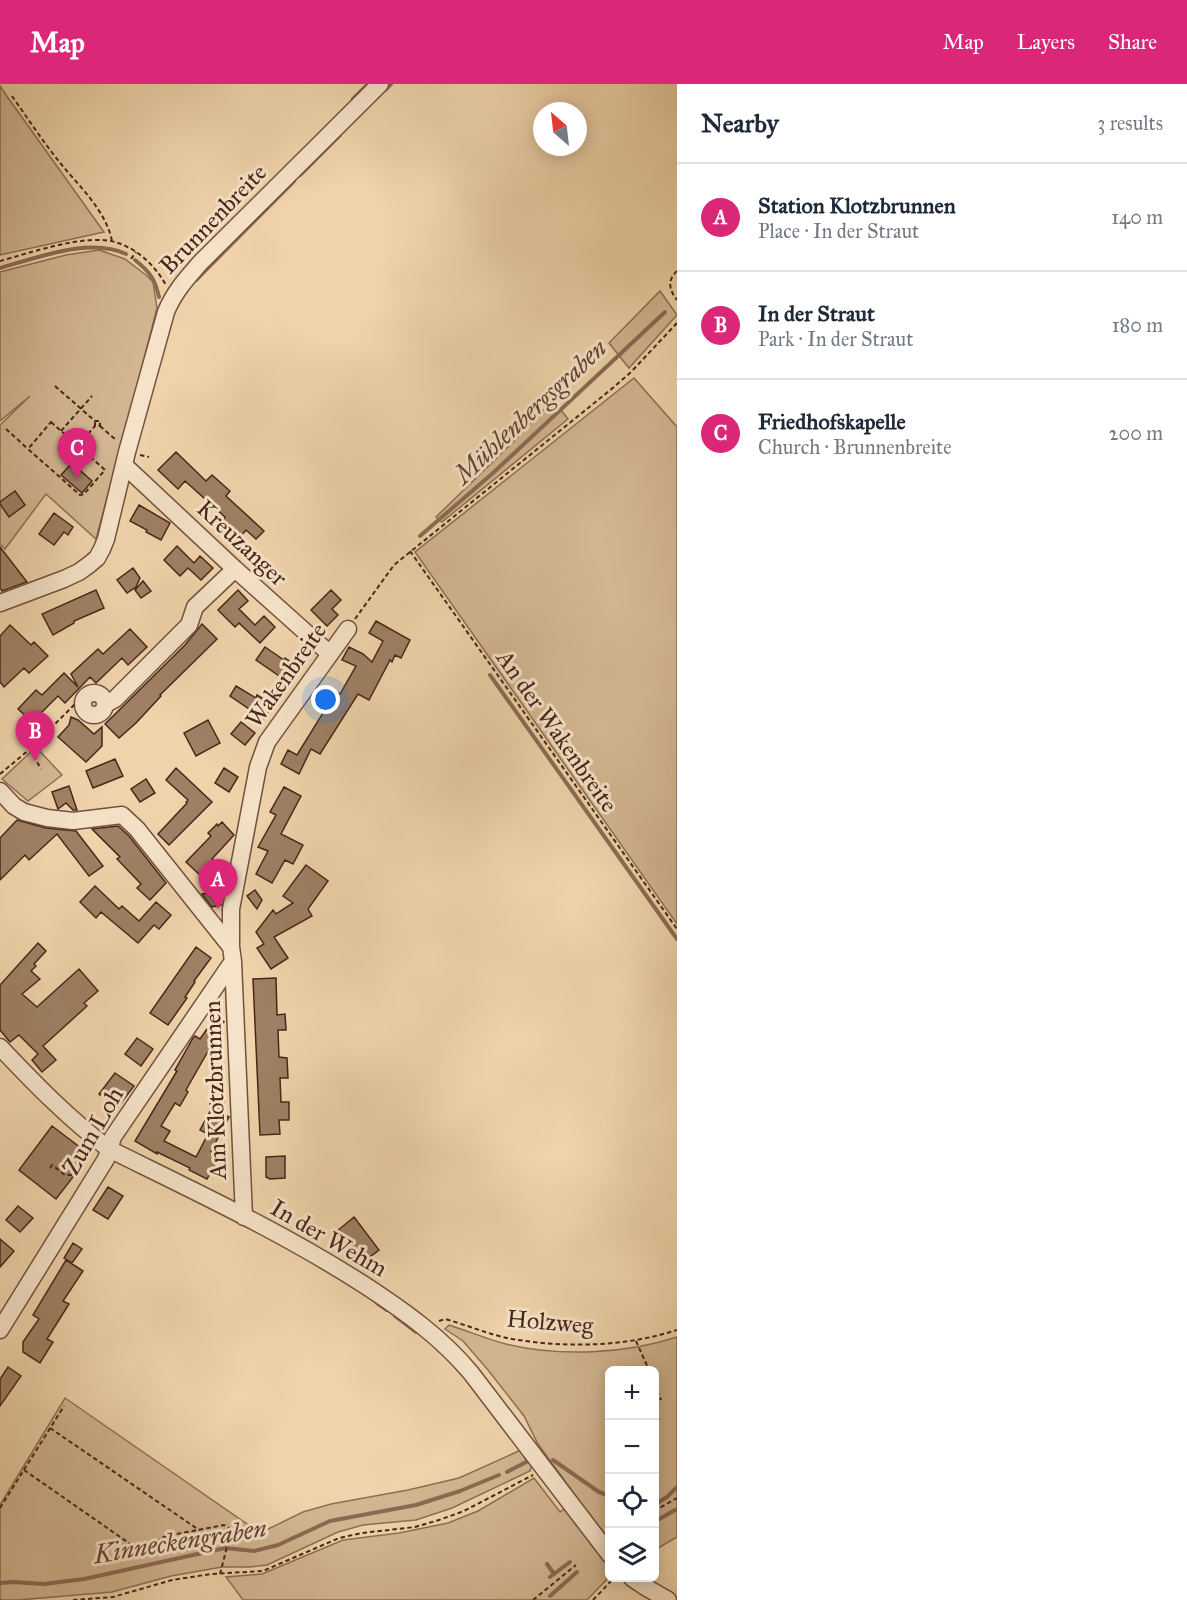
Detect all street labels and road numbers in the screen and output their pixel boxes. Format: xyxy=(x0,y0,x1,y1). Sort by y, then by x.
street label: Brunnenbreite xyxy=(153,158,273,280)
street label: Kreuzanger xyxy=(190,493,294,593)
street label: Wakenbreite xyxy=(239,617,333,733)
street label: An der Wakenbreite xyxy=(489,643,624,818)
street label: Am Klotzbrunnen xyxy=(197,1000,233,1181)
street label: Zum Loh xyxy=(56,1082,130,1180)
street label: In der Wehm xyxy=(265,1193,393,1283)
street label: Holzweg xyxy=(505,1303,595,1341)

